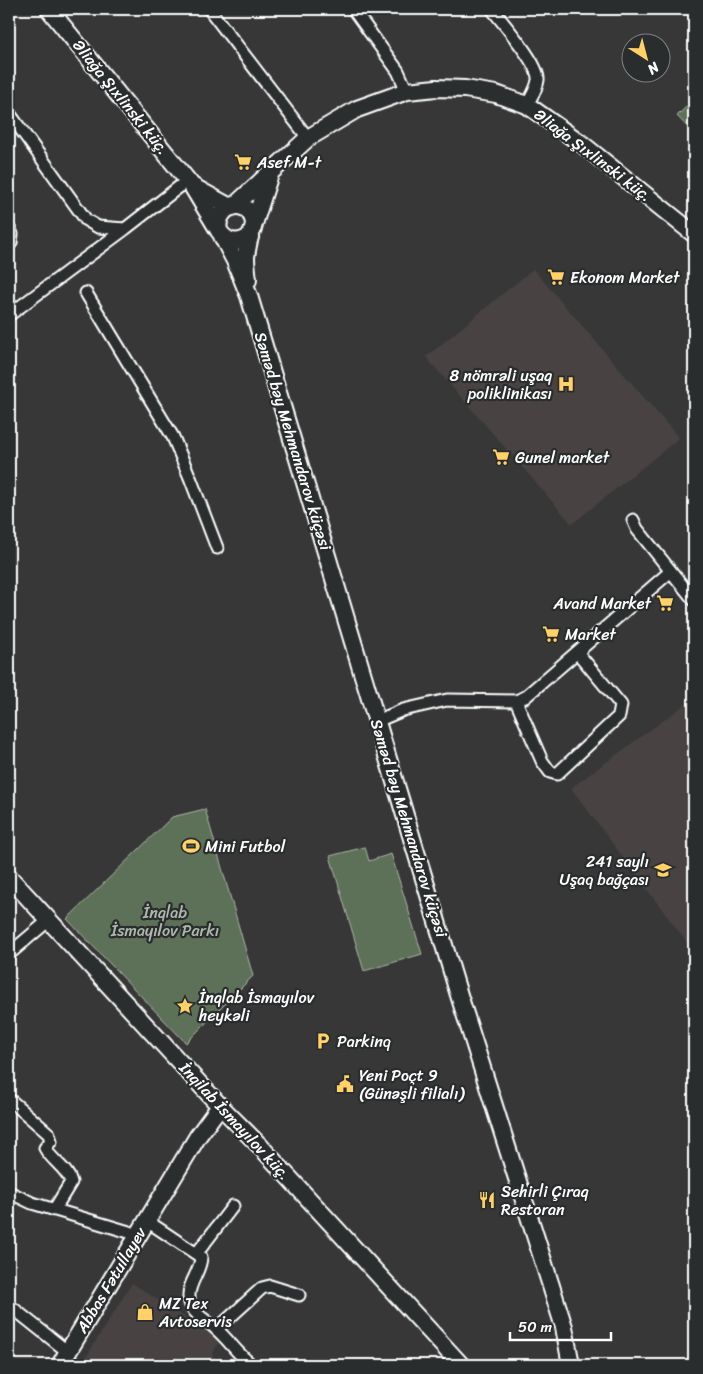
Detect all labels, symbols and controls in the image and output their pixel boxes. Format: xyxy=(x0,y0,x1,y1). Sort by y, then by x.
north arrow xyxy=(620,32,670,82)
street label: Əliağa Şıxlinski küç. xyxy=(65,33,177,161)
text: N xyxy=(642,55,665,81)
street label: Əliağa Şıxlinski küç. xyxy=(528,101,658,209)
place label: Asef M-t xyxy=(256,148,322,177)
supermarket icon: Asef M-t xyxy=(233,152,253,172)
place label: Ekonom Market xyxy=(570,263,680,292)
supermarket icon: Ekonom Market xyxy=(546,267,566,287)
street label: Səməd bəy Mehmandarov küçəsi xyxy=(246,328,340,554)
place label: 8 nömrəli uşaq poliklinikası xyxy=(449,361,552,408)
hospital icon: 8 nömrəli uşaq poliklinikası xyxy=(556,374,576,394)
place label: Gunel market xyxy=(515,443,610,472)
supermarket icon: Gunel market xyxy=(491,447,511,467)
place label: Avand Market xyxy=(553,589,652,618)
supermarket icon: Avand Market xyxy=(655,593,675,613)
place label: Market xyxy=(565,620,616,649)
supermarket icon: Market xyxy=(541,624,561,644)
street label: Səməd bəy Mehmandarov küçəsi xyxy=(362,715,456,941)
place label: Mini Futbol xyxy=(205,832,286,861)
sports icon: Mini Futbol xyxy=(181,836,201,856)
place label: 241 saylı Uşaq bağçası xyxy=(559,847,649,894)
school or university icon: 241 saylı Uşaq bağçası xyxy=(653,860,673,880)
park label: İnqlab İsmayılov Parkı xyxy=(110,898,219,945)
place label: İnqlab İsmayılov heykəli xyxy=(198,983,315,1030)
place icon: İnqlab İsmayılov heykəli xyxy=(175,996,195,1016)
place label: Parkinq xyxy=(337,1027,391,1056)
parking icon: Parkinq xyxy=(313,1031,333,1051)
street label: İnqilab İsmayılov küç. xyxy=(171,1054,298,1187)
place label: Yeni Poçt 9 (Günəşli filialı) xyxy=(359,1061,465,1108)
public building icon: Yeni Poçt 9 (Günəşli filialı) xyxy=(335,1074,355,1094)
place label: Sehirli Çıraq Restoran xyxy=(501,1177,589,1224)
restaurant icon: Sehirli Çıraq Restoran xyxy=(477,1190,497,1210)
street label: Abbas Fətullayev xyxy=(67,1221,155,1340)
place label: MZ Tex Avtoservis xyxy=(158,1289,232,1336)
shop icon: MZ Tex Avtoservis xyxy=(135,1302,155,1322)
scale bar xyxy=(510,1309,612,1341)
text: 50 m xyxy=(518,1314,553,1340)

